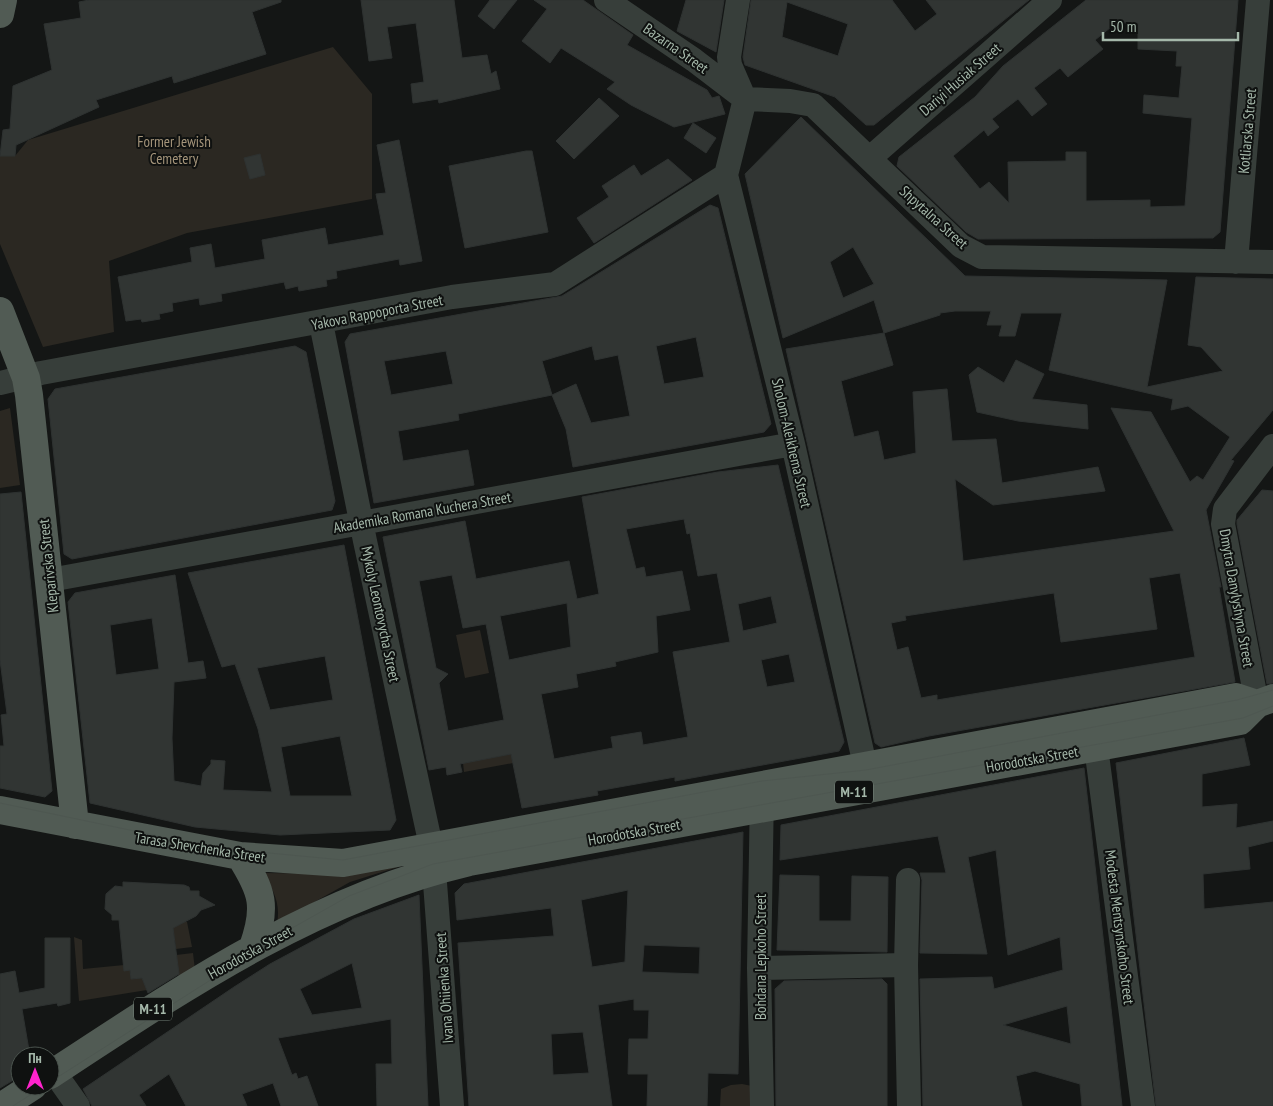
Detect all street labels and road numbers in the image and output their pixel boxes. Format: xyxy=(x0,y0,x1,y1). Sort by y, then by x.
street label: Bazarna Street xyxy=(640,19,712,77)
street label: Dariyi Husiak Street xyxy=(915,38,1005,120)
street label: Kotliarska Street xyxy=(1234,88,1260,174)
street label: Shpytalna Street xyxy=(896,181,972,253)
street label: Yakova Rappoporta Street xyxy=(310,290,444,334)
street label: Sholom-Aleikhema Street xyxy=(768,376,816,510)
street label: Akademika Romana Kuchera Street xyxy=(332,487,512,537)
street label: Kleparivska Street xyxy=(34,518,62,614)
street label: Dmytra Danylyshyna Street xyxy=(1215,527,1259,669)
street label: Mykoly Leontovycha Street xyxy=(357,544,405,684)
street label: Horodotska Street xyxy=(984,742,1080,776)
road number: М-11 xyxy=(835,780,873,804)
street label: Horodotska Street xyxy=(586,815,682,849)
street label: Tarasa Shevchenka Street xyxy=(134,827,266,867)
street label: Modesta Mentsynskoho Street xyxy=(1101,849,1139,1005)
street label: Bohdana Lepkoho Street xyxy=(751,894,770,1020)
street label: Horodotska Street xyxy=(205,921,295,983)
street label: Ivana Ohiienka Street xyxy=(431,932,457,1044)
road number: М-11 xyxy=(134,998,172,1021)

